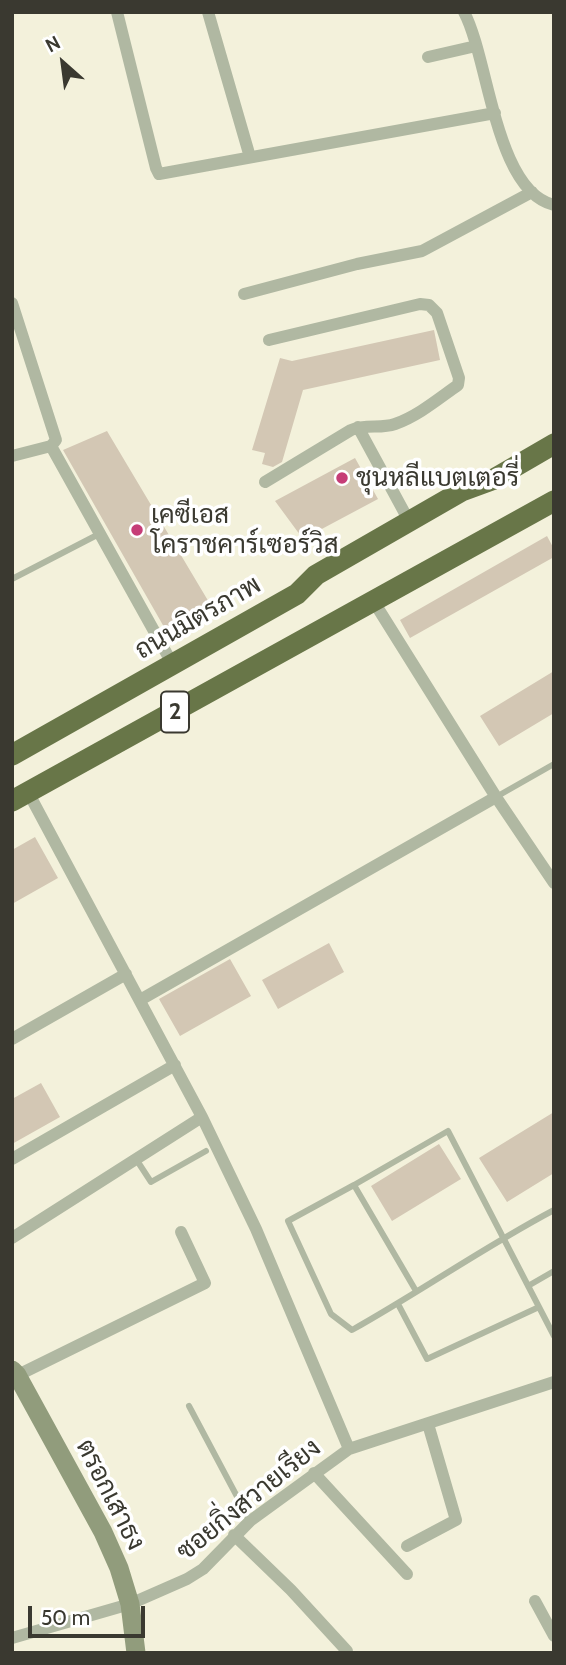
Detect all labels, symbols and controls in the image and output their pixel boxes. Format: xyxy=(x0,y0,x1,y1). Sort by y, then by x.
north arrow xyxy=(28,28,98,98)
text: N xyxy=(42,31,64,57)
place label: ชุนหลีแบตเตอรี่ xyxy=(356,462,519,494)
marker: ชุนหลีแบตเตอรี่ xyxy=(334,470,350,486)
place label: เคซีเอส โคราชคาร์เซอร์วิส xyxy=(151,499,339,560)
marker: เคซีเอส โคราชคาร์เซอร์วิส xyxy=(129,522,145,538)
street label: ถนนมิตรภาพ xyxy=(130,570,266,666)
road number: 2 xyxy=(161,692,189,732)
street label: ซอยกิ่งสวายเรียง xyxy=(171,1432,327,1568)
street label: ตรอกเสาธง xyxy=(69,1434,151,1556)
scale bar xyxy=(32,1592,149,1636)
text: 50 m xyxy=(41,1605,90,1630)

